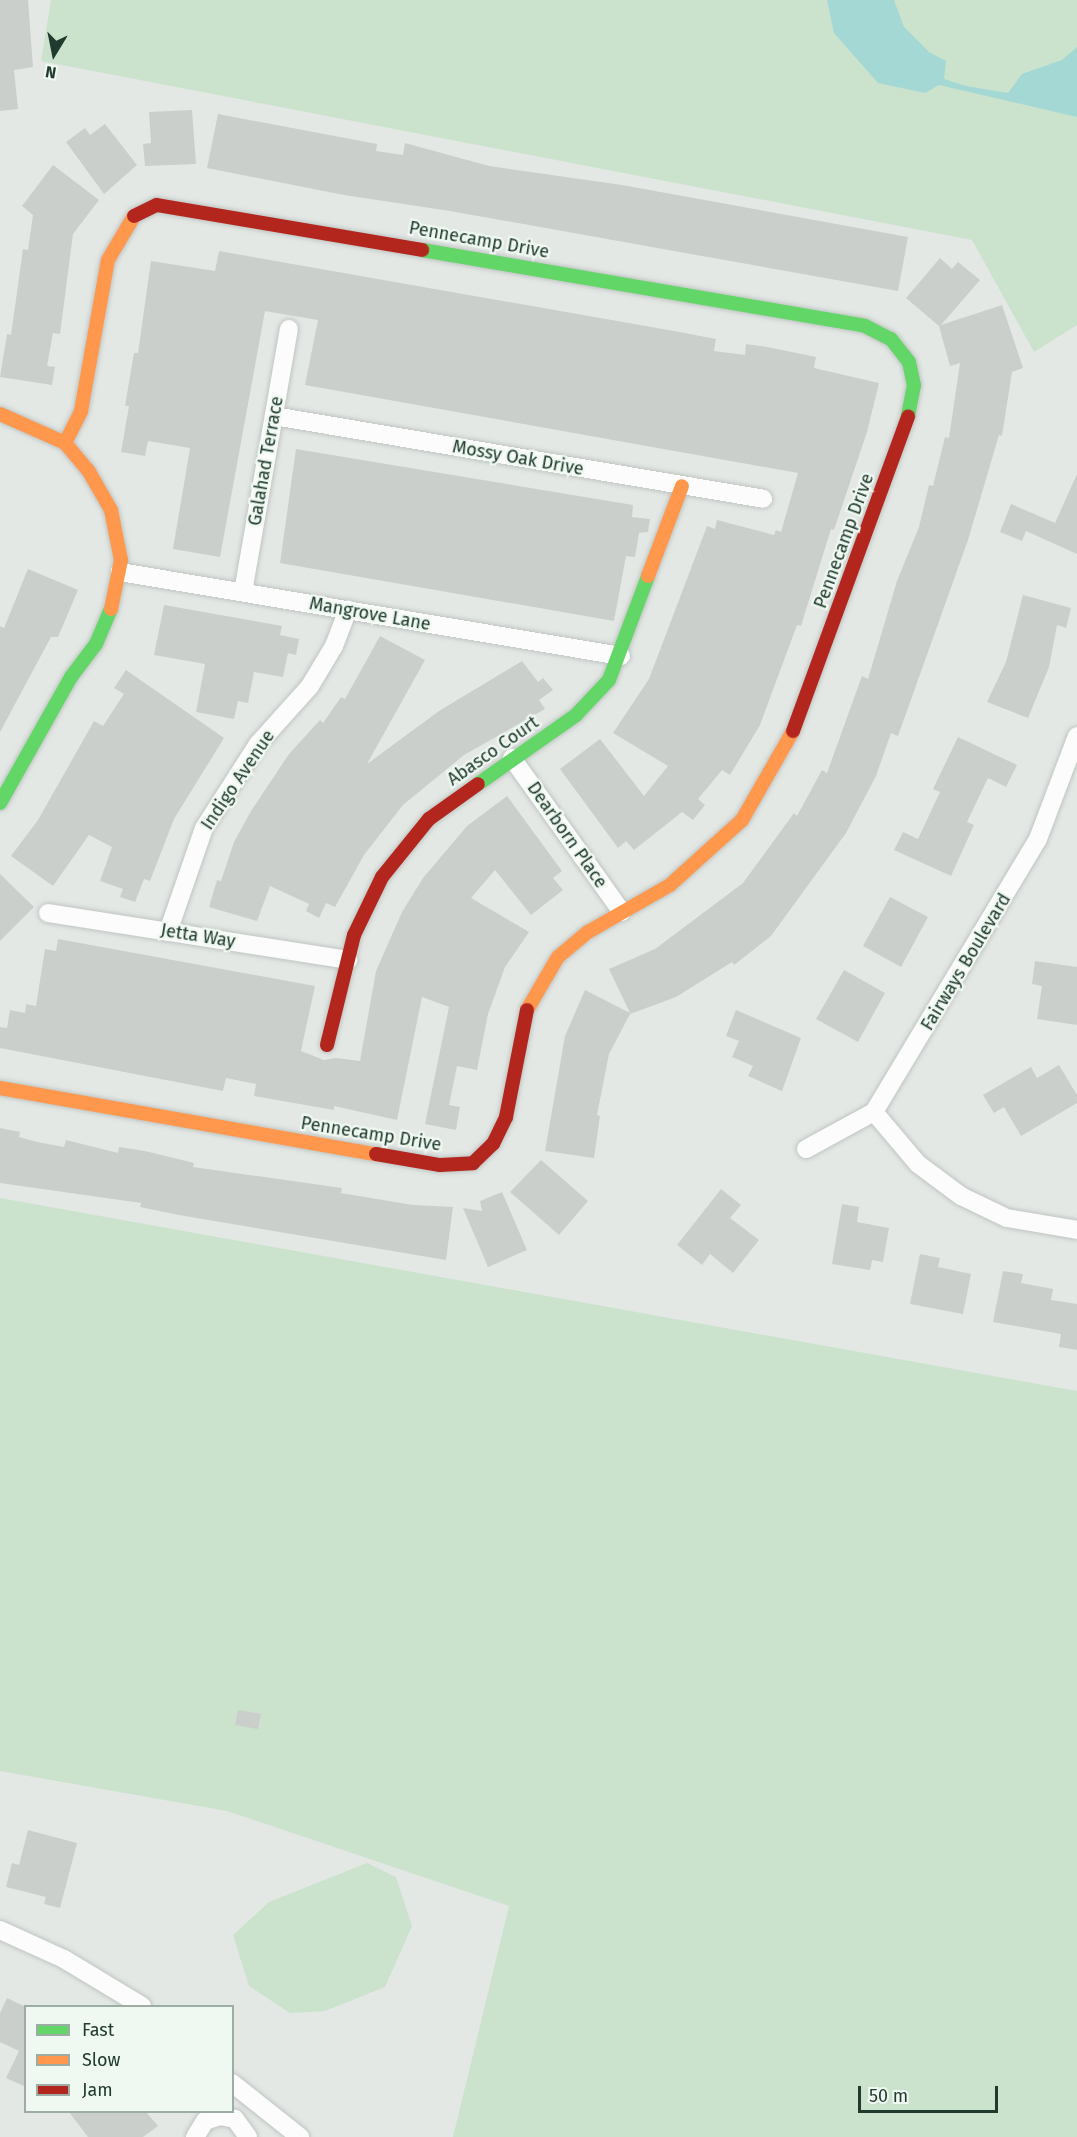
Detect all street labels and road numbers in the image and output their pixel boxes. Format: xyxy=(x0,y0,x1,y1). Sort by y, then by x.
street label: Pennecamp Drive xyxy=(407,217,551,263)
street label: Galahad Terrace xyxy=(244,395,288,527)
street label: Mossy Oak Drive xyxy=(451,436,585,480)
street label: Pennecamp Drive xyxy=(810,471,878,611)
street label: Mangrove Lane xyxy=(308,593,432,635)
street label: Abasco Court xyxy=(443,712,543,790)
street label: Indigo Avenue xyxy=(197,726,279,834)
street label: Dearborn Place xyxy=(522,778,612,892)
street label: Fairways Boulevard xyxy=(917,890,1015,1034)
street label: Jetta Way xyxy=(159,919,237,953)
street label: Pennecamp Drive xyxy=(299,1112,443,1156)

